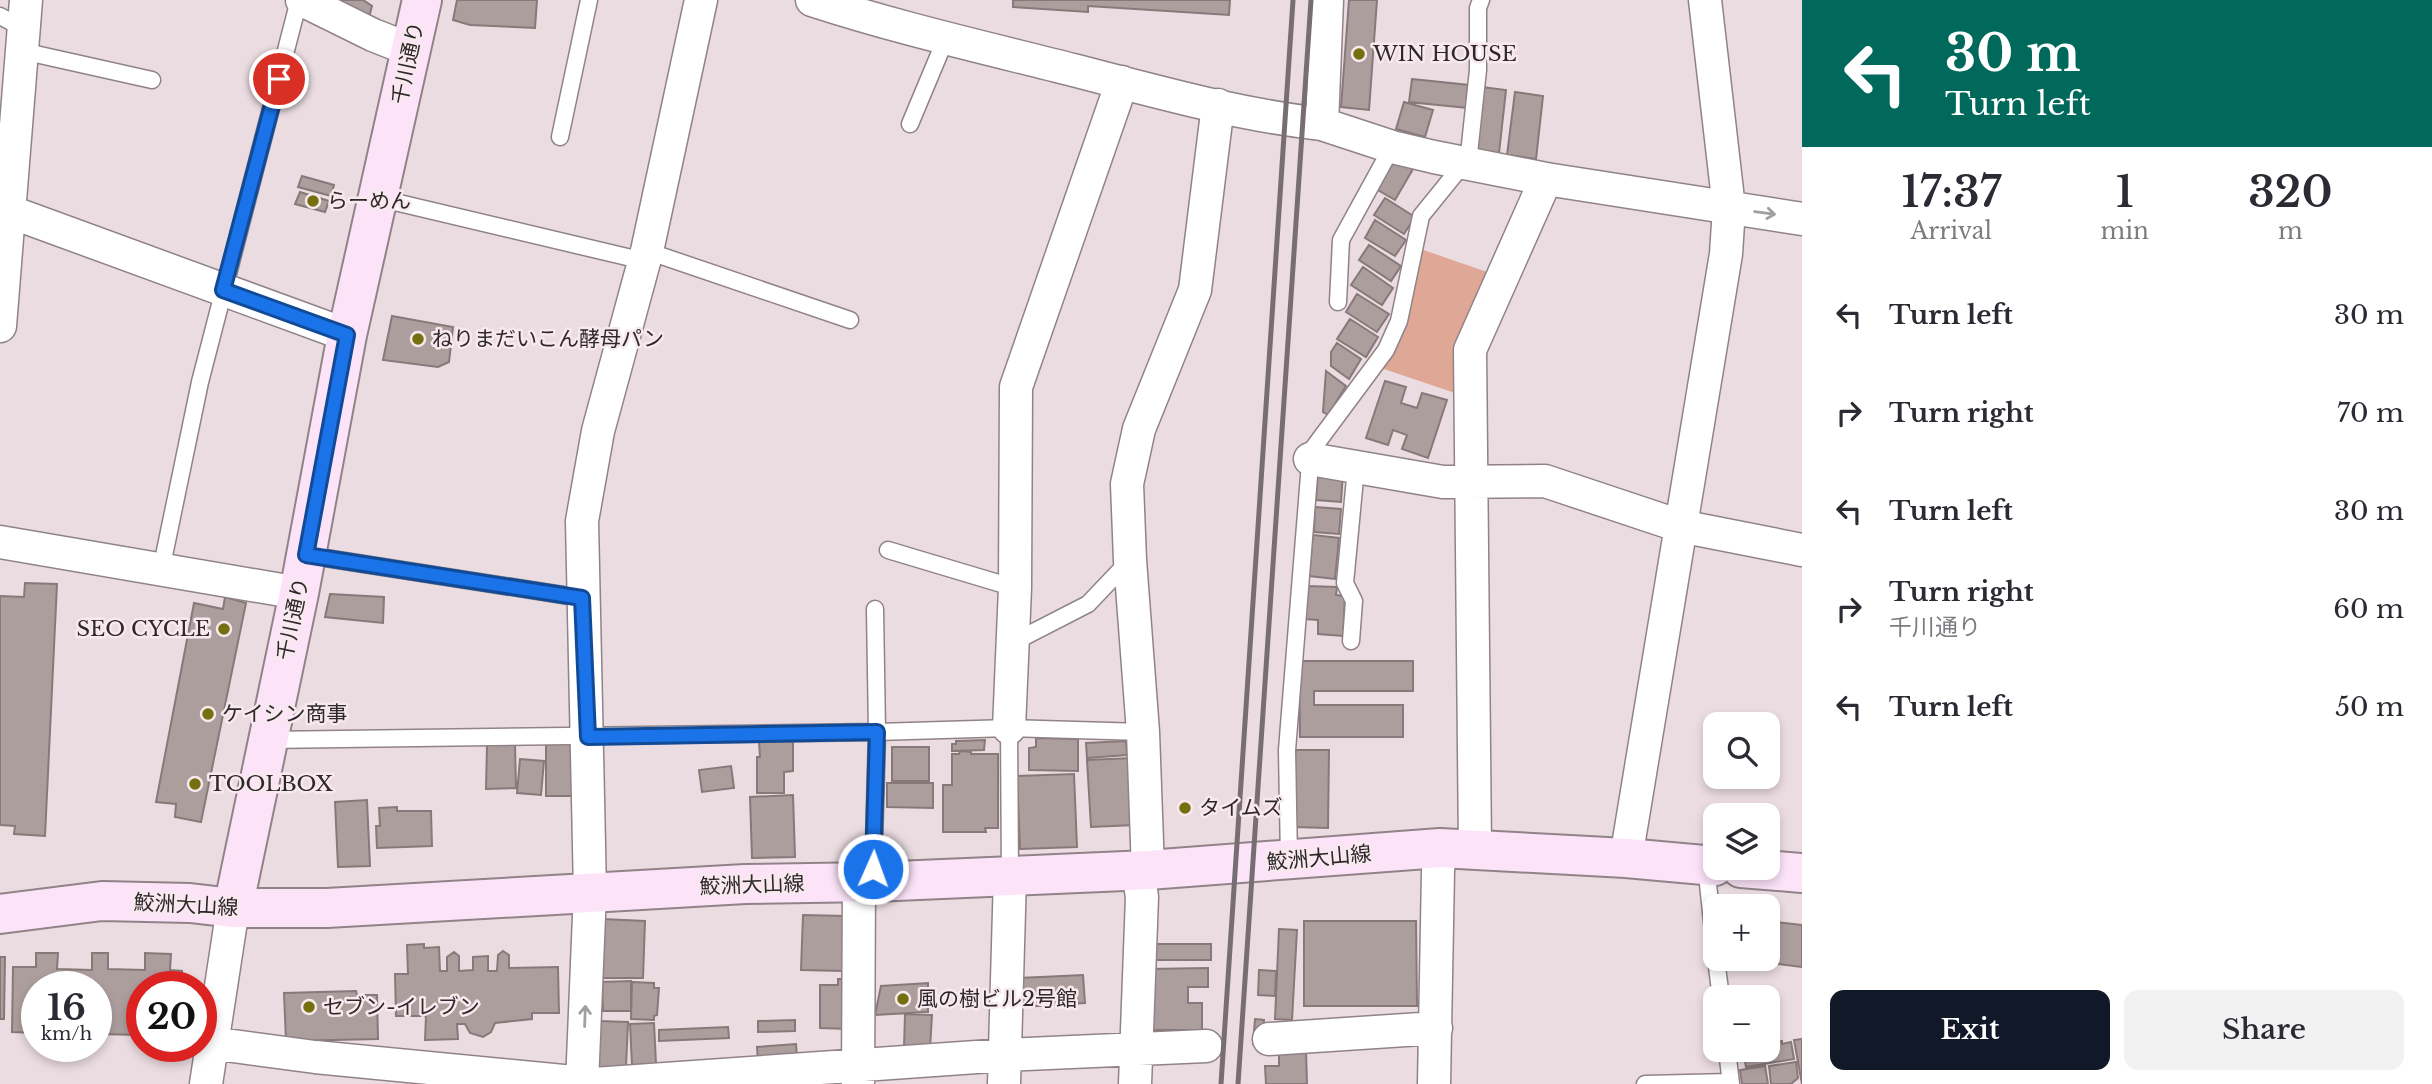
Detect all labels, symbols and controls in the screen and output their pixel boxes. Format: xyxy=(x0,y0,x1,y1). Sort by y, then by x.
street label: 千川通り xyxy=(387,19,429,107)
text: 30 m xyxy=(1945,23,2080,84)
icon: left xyxy=(1830,28,1921,119)
place label: WIN HOUSE xyxy=(1372,41,1517,67)
marker: WIN HOUSE xyxy=(1351,46,1367,62)
pin xyxy=(249,49,309,109)
icon: arrive xyxy=(260,60,298,98)
text: Turn left xyxy=(1945,84,2091,124)
text: 17:37 xyxy=(1901,166,2001,218)
text: 1 xyxy=(2115,166,2134,218)
text: 320 xyxy=(2248,166,2333,218)
place label: らーめん xyxy=(327,188,411,214)
marker: らーめん xyxy=(305,193,321,209)
one-way arrow xyxy=(1753,207,1776,220)
text: Arrival xyxy=(1911,217,1992,245)
text: min xyxy=(2100,217,2149,245)
text: m xyxy=(2278,217,2303,245)
icon: left xyxy=(1830,296,1868,334)
text: Turn left xyxy=(1889,299,2013,331)
text: 30 m xyxy=(2334,299,2404,331)
place label: ねりまだいこん酵母パン xyxy=(432,326,664,352)
marker: ねりまだいこん酵母パン xyxy=(410,331,426,347)
icon: right xyxy=(1830,394,1868,432)
text: Turn right xyxy=(1889,397,2034,429)
text: 70 m xyxy=(2337,397,2404,429)
icon: left xyxy=(1830,492,1868,530)
text: Turn left xyxy=(1889,495,2013,527)
text: 30 m xyxy=(2334,495,2404,527)
street label: 千川通り xyxy=(272,575,314,663)
text: Turn right xyxy=(1889,576,2034,608)
icon: right xyxy=(1830,590,1868,628)
text: 60 m xyxy=(2333,593,2404,625)
text: 千川通り xyxy=(1889,613,1981,641)
place label: SEO CYCLE xyxy=(76,616,210,642)
marker: SEO CYCLE xyxy=(216,621,232,637)
icon: left xyxy=(1830,688,1868,726)
text: Turn left xyxy=(1889,691,2013,723)
text: 50 m xyxy=(2335,691,2404,723)
place label: ケイシン商事 xyxy=(222,701,348,727)
marker: ケイシン商事 xyxy=(200,706,216,722)
map controls xyxy=(1703,712,1780,1062)
button: search xyxy=(1703,712,1780,789)
place label: TOOLBOX xyxy=(209,771,334,797)
marker: TOOLBOX xyxy=(187,776,203,792)
place label: タイムズ xyxy=(1199,795,1283,821)
marker: タイムズ xyxy=(1177,800,1193,816)
button: layers xyxy=(1703,803,1780,880)
position arrow xyxy=(836,832,910,906)
street label: 鮫洲大山線 xyxy=(1266,840,1372,876)
street label: 鮫洲大山線 xyxy=(699,870,805,900)
street label: 鮫洲大山線 xyxy=(133,889,239,921)
button: + xyxy=(1703,894,1780,971)
speed limit sign: 20 xyxy=(126,971,217,1062)
button: − xyxy=(1703,985,1780,1062)
text: 16 xyxy=(47,986,86,1029)
place label: 風の樹ビル2号館 xyxy=(917,986,1077,1012)
button: Exit xyxy=(1830,990,2110,1070)
button: Share xyxy=(2124,990,2404,1070)
marker: 風の樹ビル2号館 xyxy=(895,991,911,1007)
place label: セブン-イレブン xyxy=(323,994,480,1020)
marker: セブン-イレブン xyxy=(301,999,317,1015)
one-way arrow xyxy=(579,1005,592,1028)
text: km/h xyxy=(41,1023,92,1045)

